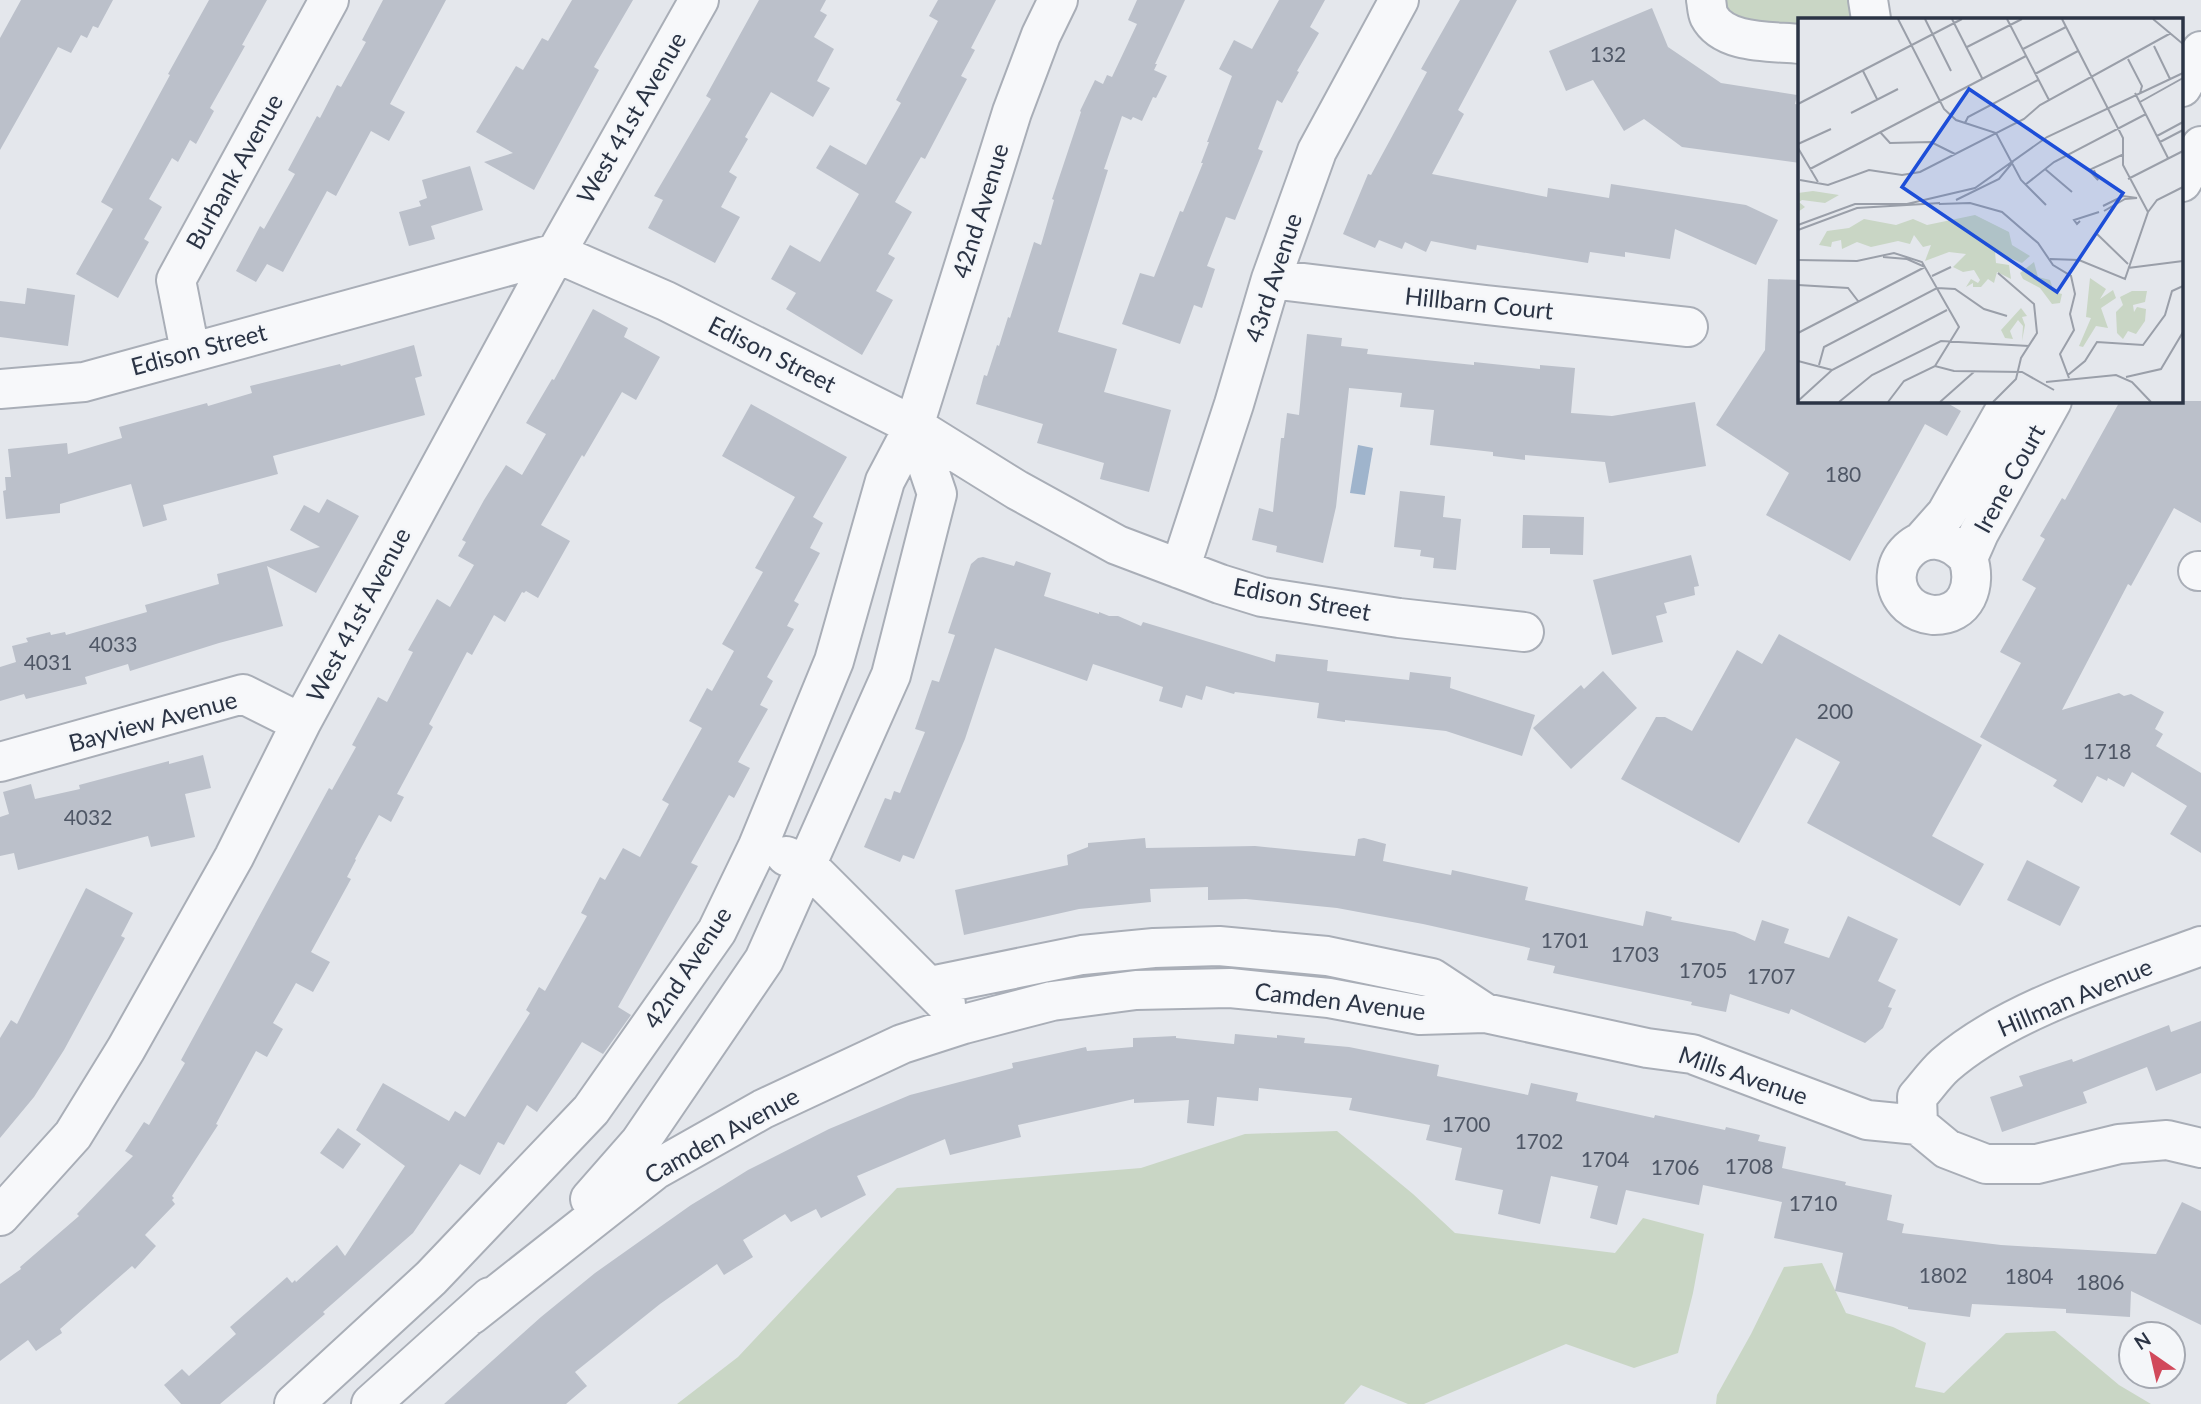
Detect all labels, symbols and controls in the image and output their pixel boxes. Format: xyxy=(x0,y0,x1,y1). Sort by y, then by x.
inset map xyxy=(1798,18,2184,402)
street label: West 41st Avenue xyxy=(570,26,691,208)
house number: 132 xyxy=(1590,41,1626,66)
street label: Burbank Avenue xyxy=(179,89,288,254)
street label: 42nd Avenue xyxy=(945,140,1014,281)
street label: 43rd Avenue xyxy=(1238,209,1307,346)
street label: Hillbarn Court xyxy=(1404,280,1555,325)
street label: Edison Street xyxy=(704,309,842,398)
street label: Edison Street xyxy=(128,316,270,381)
street label: Irene Court xyxy=(1967,419,2051,538)
house number: 180 xyxy=(1825,461,1861,486)
street label: West 41st Avenue xyxy=(300,522,416,706)
street label: Edison Street xyxy=(1231,571,1374,626)
house number: 4033 xyxy=(89,631,137,656)
house number: 4031 xyxy=(24,649,72,674)
street label: Bayview Avenue xyxy=(65,684,240,757)
house number: 200 xyxy=(1817,698,1853,723)
house number: 1718 xyxy=(2083,738,2131,763)
house number: 4032 xyxy=(64,804,112,829)
street label: 42nd Avenue xyxy=(637,901,737,1034)
house number: 1701 xyxy=(1541,927,1589,952)
house number: 1703 xyxy=(1611,941,1659,966)
street label: Hillman Avenue xyxy=(1993,951,2156,1042)
house number: 1705 xyxy=(1679,957,1727,982)
house number: 1707 xyxy=(1747,963,1795,988)
street label: Camden Avenue xyxy=(1253,976,1427,1025)
street label: Mills Avenue xyxy=(1675,1039,1812,1110)
street label: Camden Avenue xyxy=(639,1080,804,1189)
house number: 1700 xyxy=(1442,1111,1490,1136)
house number: 1702 xyxy=(1515,1128,1563,1153)
house number: 1704 xyxy=(1581,1146,1629,1171)
house number: 1708 xyxy=(1725,1153,1773,1178)
house number: 1706 xyxy=(1651,1154,1699,1179)
house number: 1710 xyxy=(1789,1190,1837,1215)
house number: 1802 xyxy=(1919,1262,1967,1287)
house number: 1804 xyxy=(2005,1263,2053,1288)
house number: 1806 xyxy=(2076,1269,2124,1294)
north arrow xyxy=(2117,1320,2187,1390)
text: N xyxy=(2130,1327,2155,1354)

